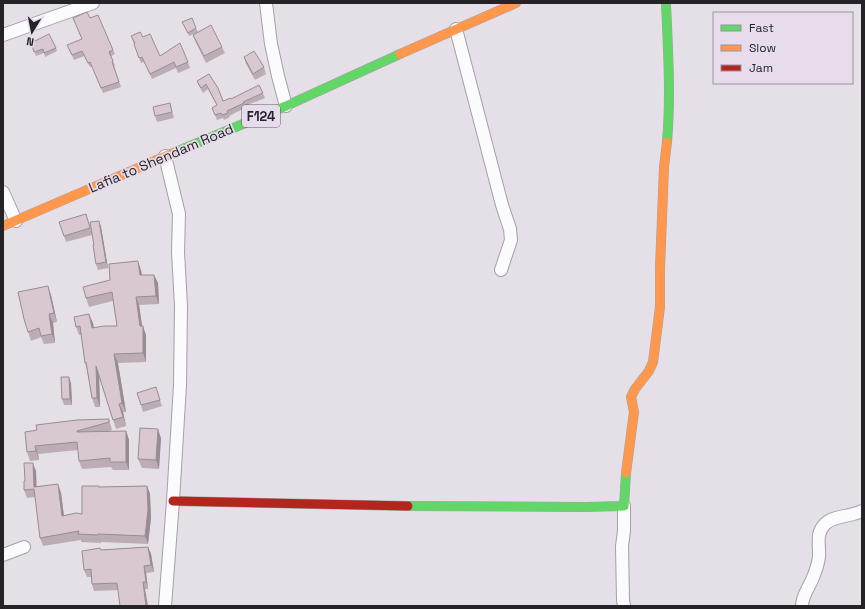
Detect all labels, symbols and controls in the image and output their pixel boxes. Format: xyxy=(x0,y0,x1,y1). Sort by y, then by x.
north arrow xyxy=(12,12,52,52)
legend xyxy=(713,12,853,84)
text: Fast xyxy=(749,20,774,36)
text: N xyxy=(25,34,35,49)
text: Slow xyxy=(749,40,776,56)
text: Jam xyxy=(749,60,773,76)
road number: F124 xyxy=(242,105,280,127)
street label: Lafia to Shendam Road xyxy=(86,119,236,197)

